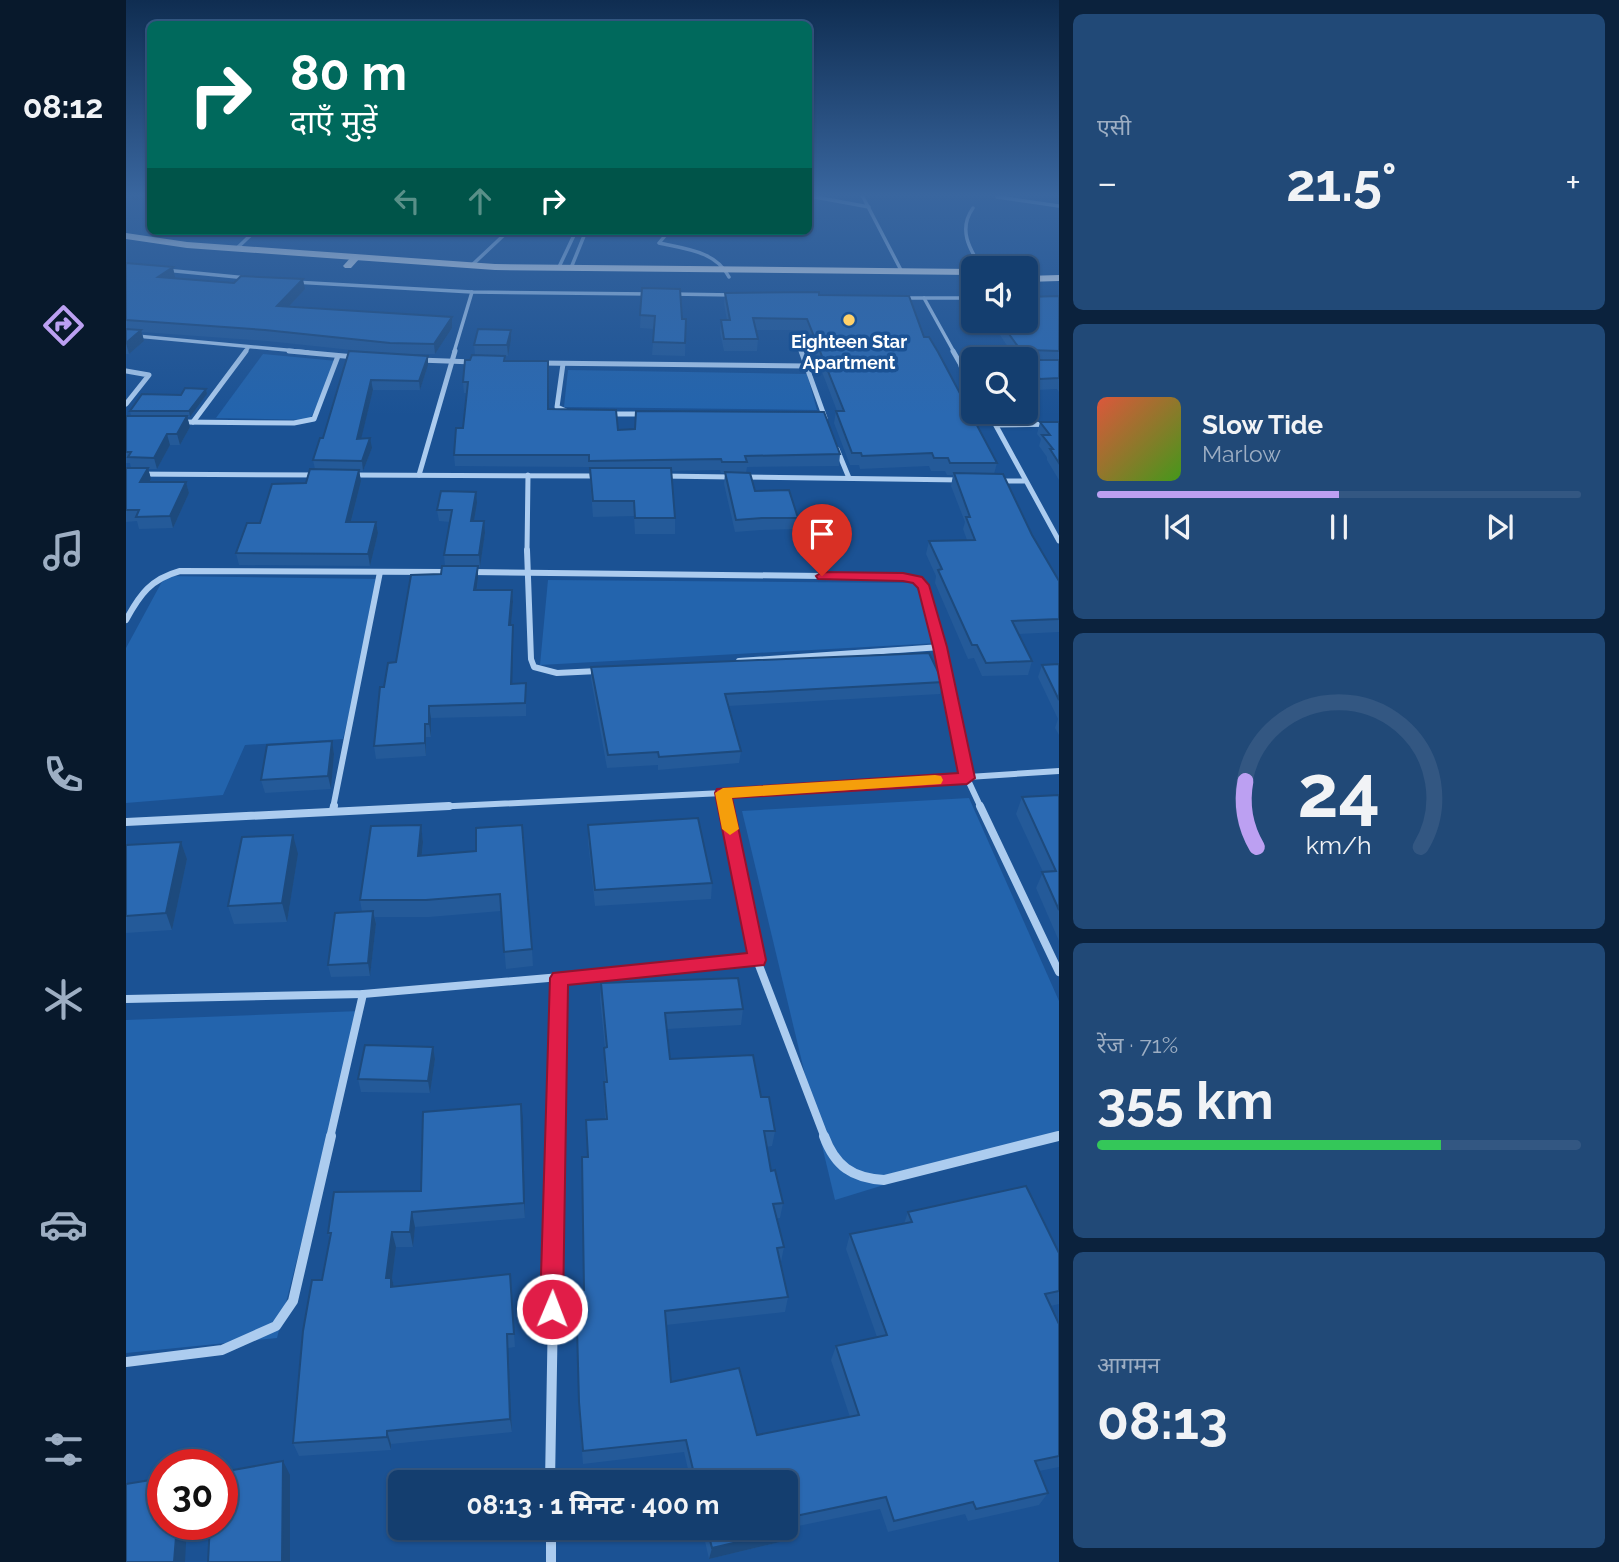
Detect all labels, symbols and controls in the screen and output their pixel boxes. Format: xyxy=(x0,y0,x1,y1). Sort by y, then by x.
text: 80 m xyxy=(290,44,407,101)
icon: right xyxy=(175,49,266,140)
text: 08:12 xyxy=(23,88,103,125)
text: दाएँ मुड़ें xyxy=(290,103,377,140)
text: एसी xyxy=(1097,113,1131,140)
text: 21.5° xyxy=(1286,152,1397,213)
text: − xyxy=(1097,160,1117,205)
text: + xyxy=(1565,160,1581,205)
icon: left xyxy=(388,182,426,220)
icon: ahead xyxy=(461,182,499,220)
icon: right xyxy=(534,182,572,220)
map controls xyxy=(961,256,1038,424)
button: sound xyxy=(961,256,1038,333)
icon: directions xyxy=(39,301,88,350)
marker: Eighteen Star Apartment xyxy=(841,312,857,328)
place label: Eighteen Star Apartment xyxy=(791,331,907,373)
button: search xyxy=(961,347,1038,424)
text: Slow Tide xyxy=(1202,410,1323,440)
text: Marlow xyxy=(1202,440,1281,467)
pin xyxy=(792,504,852,576)
icon: previous xyxy=(1159,508,1197,546)
icon: pause xyxy=(1320,508,1358,546)
icon: next xyxy=(1481,508,1519,546)
icon: arrive xyxy=(803,515,841,553)
icon: music xyxy=(39,526,88,575)
text: 24 xyxy=(1298,749,1380,834)
icon: phone xyxy=(39,750,88,799)
text: km/h xyxy=(1306,830,1372,860)
icon: climate xyxy=(39,975,88,1024)
text: रेंज · 71% xyxy=(1097,1031,1178,1058)
text: 355 km xyxy=(1097,1070,1274,1131)
icon: car xyxy=(39,1200,88,1249)
position arrow xyxy=(515,1272,589,1346)
text: आगमन xyxy=(1097,1351,1160,1378)
text: 08:13 xyxy=(1097,1390,1228,1451)
icon: filters xyxy=(39,1425,88,1474)
speed limit sign: 30 xyxy=(147,1449,238,1540)
text: 08:13 · 1 मिनट · 400 m xyxy=(467,1490,719,1520)

